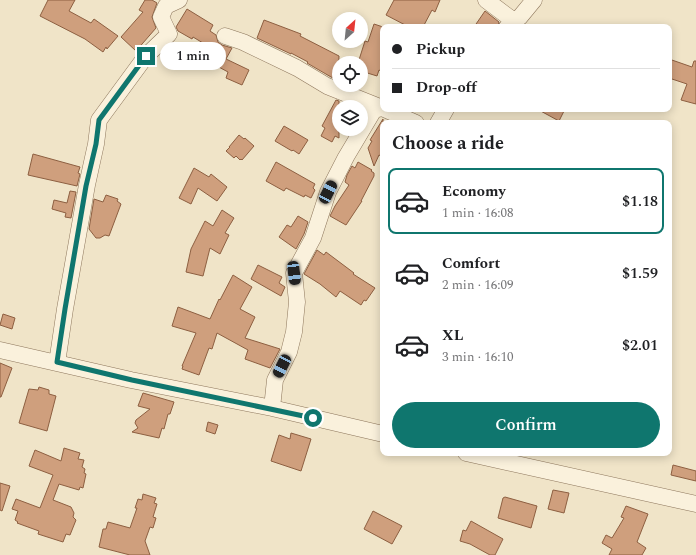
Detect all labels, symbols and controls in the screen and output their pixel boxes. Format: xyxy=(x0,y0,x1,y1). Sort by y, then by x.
north arrow xyxy=(332,12,368,48)
map controls xyxy=(332,12,368,136)
text: Pickup xyxy=(416,38,465,61)
callout: 1 min xyxy=(160,42,226,70)
text: 1 min xyxy=(176,46,210,66)
route end xyxy=(137,47,155,65)
button: locate xyxy=(332,56,368,92)
text: Drop-off xyxy=(416,76,477,99)
button: layers xyxy=(332,100,368,136)
text: Choose a ride xyxy=(392,130,504,157)
car xyxy=(317,179,339,205)
text: Economy xyxy=(442,180,506,203)
icon: car xyxy=(394,183,430,219)
text: $1.18 xyxy=(622,190,658,213)
text: 1 min · 16:08 xyxy=(442,203,514,223)
text: Comfort xyxy=(442,252,500,275)
icon: car xyxy=(394,255,430,291)
car xyxy=(287,260,301,286)
text: $1.59 xyxy=(622,262,658,285)
text: 2 min · 16:09 xyxy=(442,275,514,295)
text: XL xyxy=(442,324,463,347)
icon: car xyxy=(394,327,430,363)
text: $2.01 xyxy=(622,334,658,357)
text: 3 min · 16:10 xyxy=(442,347,514,367)
car xyxy=(271,353,293,379)
button: Confirm xyxy=(392,402,660,448)
route start xyxy=(304,409,322,427)

